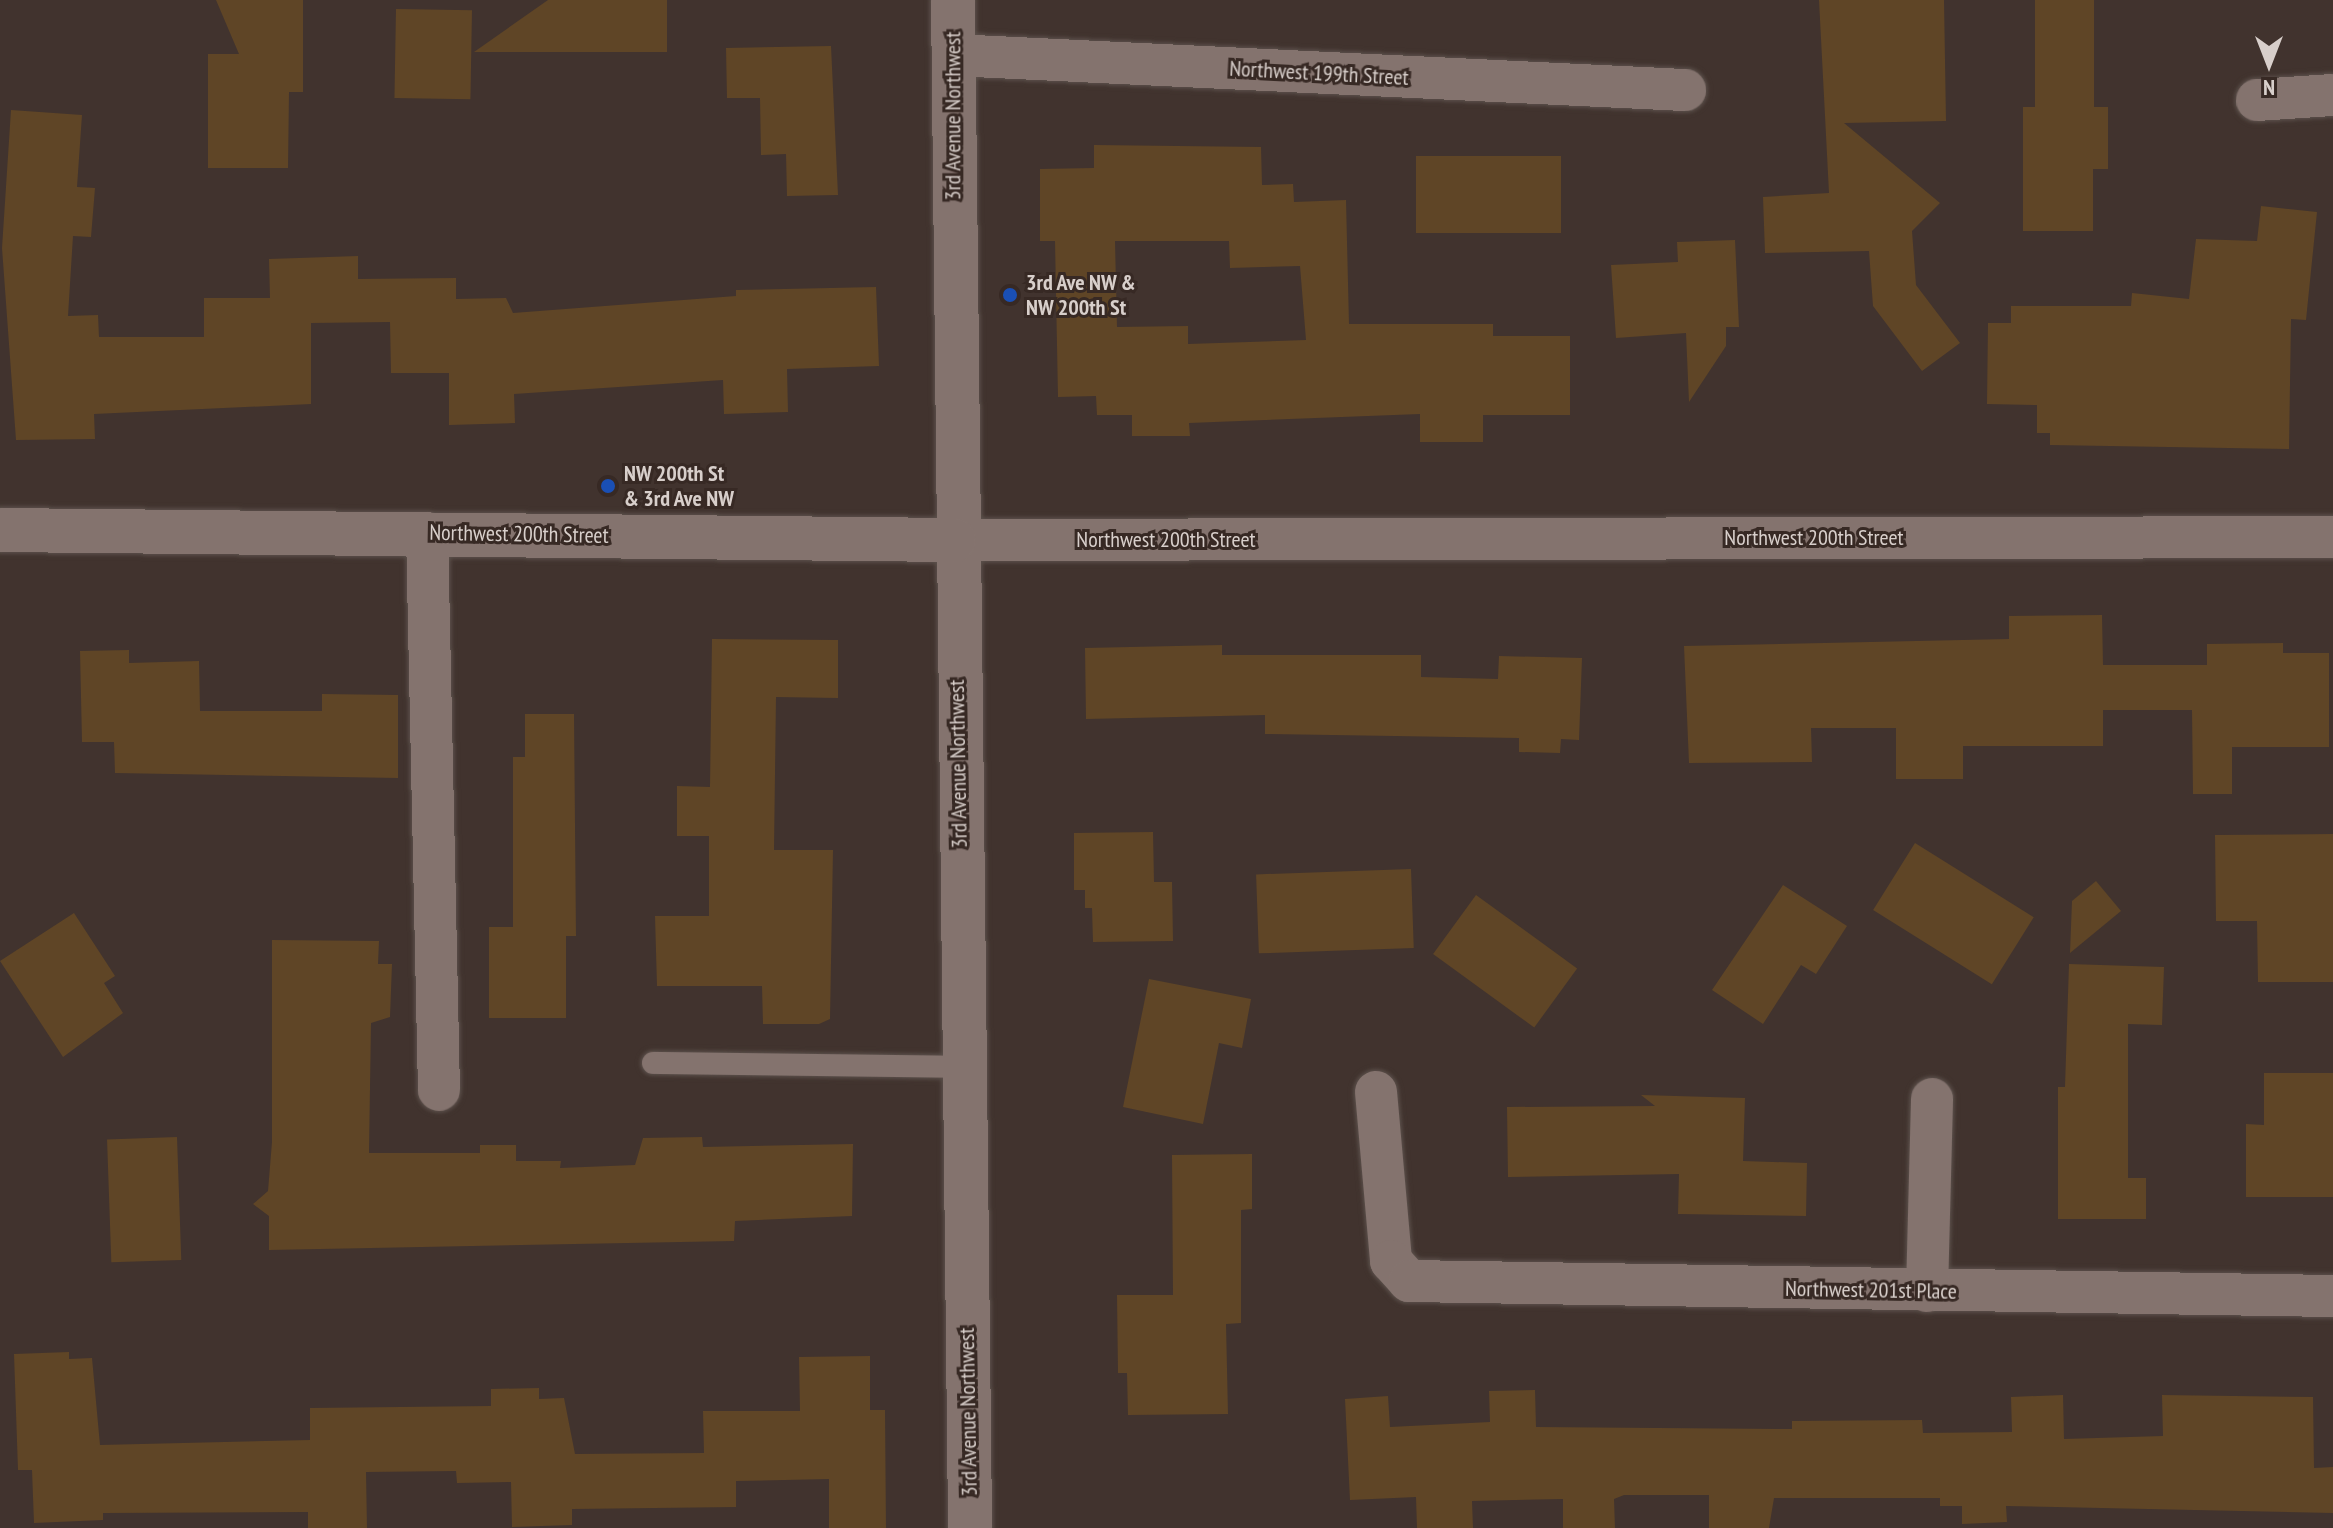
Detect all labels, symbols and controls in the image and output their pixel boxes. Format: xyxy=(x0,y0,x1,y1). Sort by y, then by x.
north arrow xyxy=(2229,24,2309,104)
street label: 3rd Avenue Northwest xyxy=(940,31,966,201)
street label: Northwest 199th Street xyxy=(1229,55,1409,91)
text: N xyxy=(2263,74,2275,102)
place label: 3rd Ave NW & NW 200th St xyxy=(1026,269,1137,320)
marker: 3rd Ave NW & NW 200th St xyxy=(1001,286,1019,304)
place label: NW 200th St & 3rd Ave NW xyxy=(624,460,735,512)
marker: NW 200th St & 3rd Ave NW xyxy=(599,477,617,495)
street label: Northwest 200th Street xyxy=(429,519,609,549)
street label: Northwest 200th Street xyxy=(1724,525,1904,551)
street label: Northwest 200th Street xyxy=(1076,527,1256,553)
street label: 3rd Avenue Northwest xyxy=(943,679,973,849)
street label: Northwest 201st Place xyxy=(1785,1275,1957,1305)
street label: 3rd Avenue Northwest xyxy=(953,1327,983,1497)

